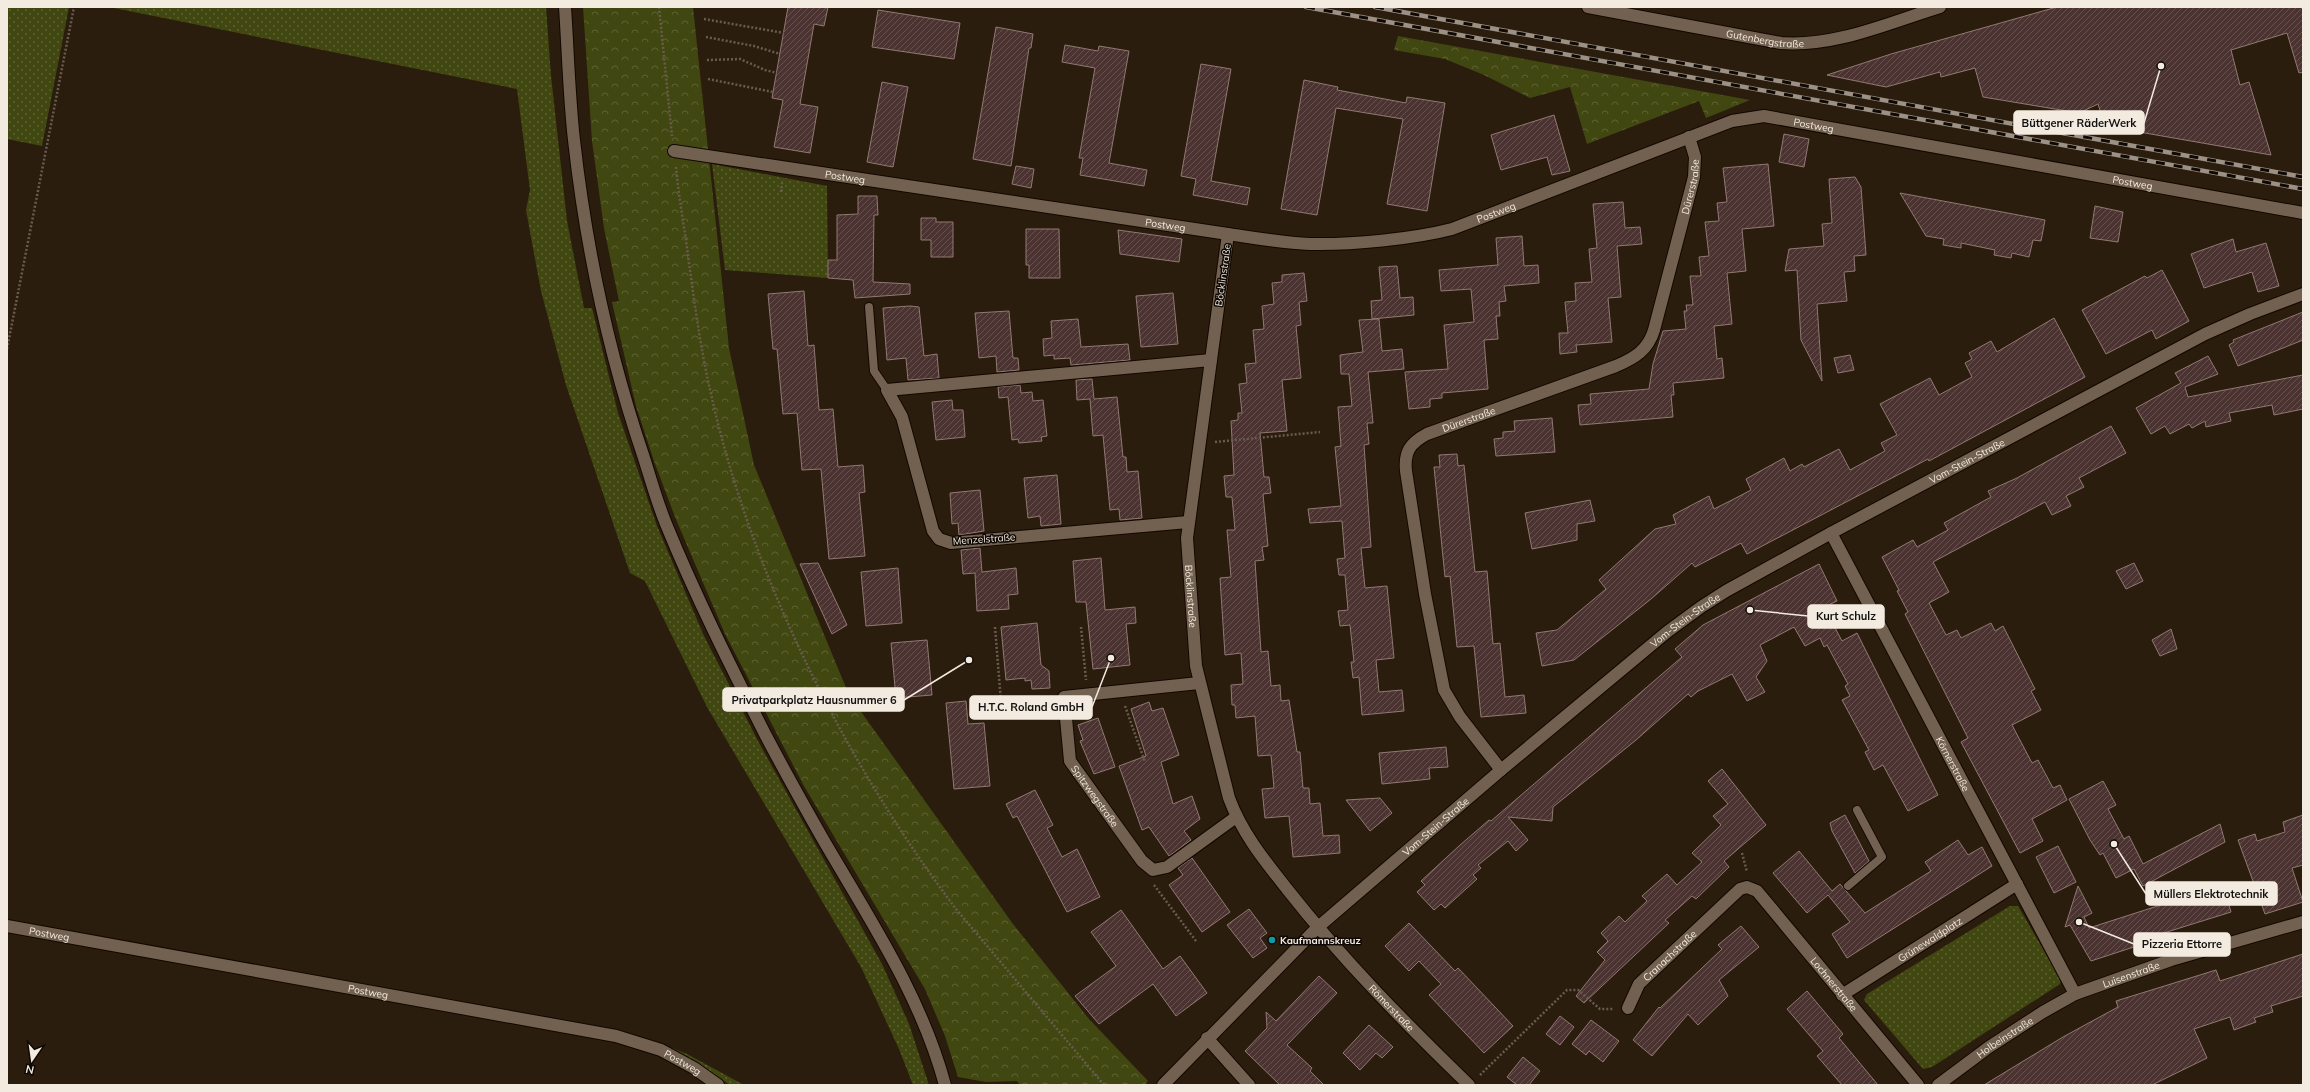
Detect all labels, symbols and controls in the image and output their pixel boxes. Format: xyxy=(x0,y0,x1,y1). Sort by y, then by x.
street label: Gutenbergstraße xyxy=(1725,26,1804,50)
callout: Büttgener RäderWerk xyxy=(2014,111,2144,134)
street label: Postweg xyxy=(1793,115,1835,135)
text: Büttgener RäderWerk xyxy=(2022,116,2137,130)
street label: Dürerstraße xyxy=(1678,159,1701,216)
street label: Postweg xyxy=(824,167,866,186)
street label: Postweg xyxy=(2111,172,2154,192)
street label: Postweg xyxy=(1475,199,1517,225)
street label: Postweg xyxy=(1144,215,1187,234)
street label: Böcklinstraße xyxy=(1212,243,1234,307)
street label: Dürerstraße xyxy=(1440,404,1497,435)
street label: Vom-Stein-Straße xyxy=(1927,435,2007,486)
street label: Menzelstraße xyxy=(952,530,1016,548)
street label: Böcklinstraße xyxy=(1182,564,1200,628)
street label: Vom-Stein-Straße xyxy=(1647,590,1722,650)
callout: Kurt Schulz xyxy=(1808,605,1884,628)
text: Kurt Schulz xyxy=(1816,609,1876,623)
callout: Privatparkplatz Hausnummer 6 xyxy=(723,688,904,711)
text: Privatparkplatz Hausnummer 6 xyxy=(731,693,897,707)
callout: H.T.C. Roland GmbH xyxy=(970,696,1092,719)
text: H.T.C. Roland GmbH xyxy=(978,700,1084,714)
street label: Körnerstraße xyxy=(1933,734,1973,793)
street label: Spitzwegstraße xyxy=(1068,762,1122,829)
street label: Vom-Stein-Straße xyxy=(1399,794,1471,858)
callout: Müllers Elektrotechnik xyxy=(2146,882,2277,905)
text: Müllers Elektrotechnik xyxy=(2154,887,2269,901)
street label: Grünewaldplatz xyxy=(1895,914,1965,965)
street label: Postweg xyxy=(28,924,70,944)
street label: Cranachstraße xyxy=(1640,927,1699,984)
callout: Pizzeria Ettorre xyxy=(2134,933,2230,956)
place label: Kaufmannskreuz xyxy=(1280,934,1361,947)
marker: Kaufmannskreuz xyxy=(1267,935,1277,945)
text: Pizzeria Ettorre xyxy=(2142,937,2222,951)
street label: Lochnerstraße xyxy=(1808,954,1860,1014)
street label: Luisenstraße xyxy=(2101,958,2161,990)
street label: Postweg xyxy=(347,981,389,1001)
street label: Römerstraße xyxy=(1366,982,1417,1034)
street label: Holbeinstraße xyxy=(1974,1014,2035,1061)
north arrow xyxy=(12,1040,52,1080)
street label: Postweg xyxy=(662,1047,704,1078)
text: N xyxy=(24,1062,35,1077)

